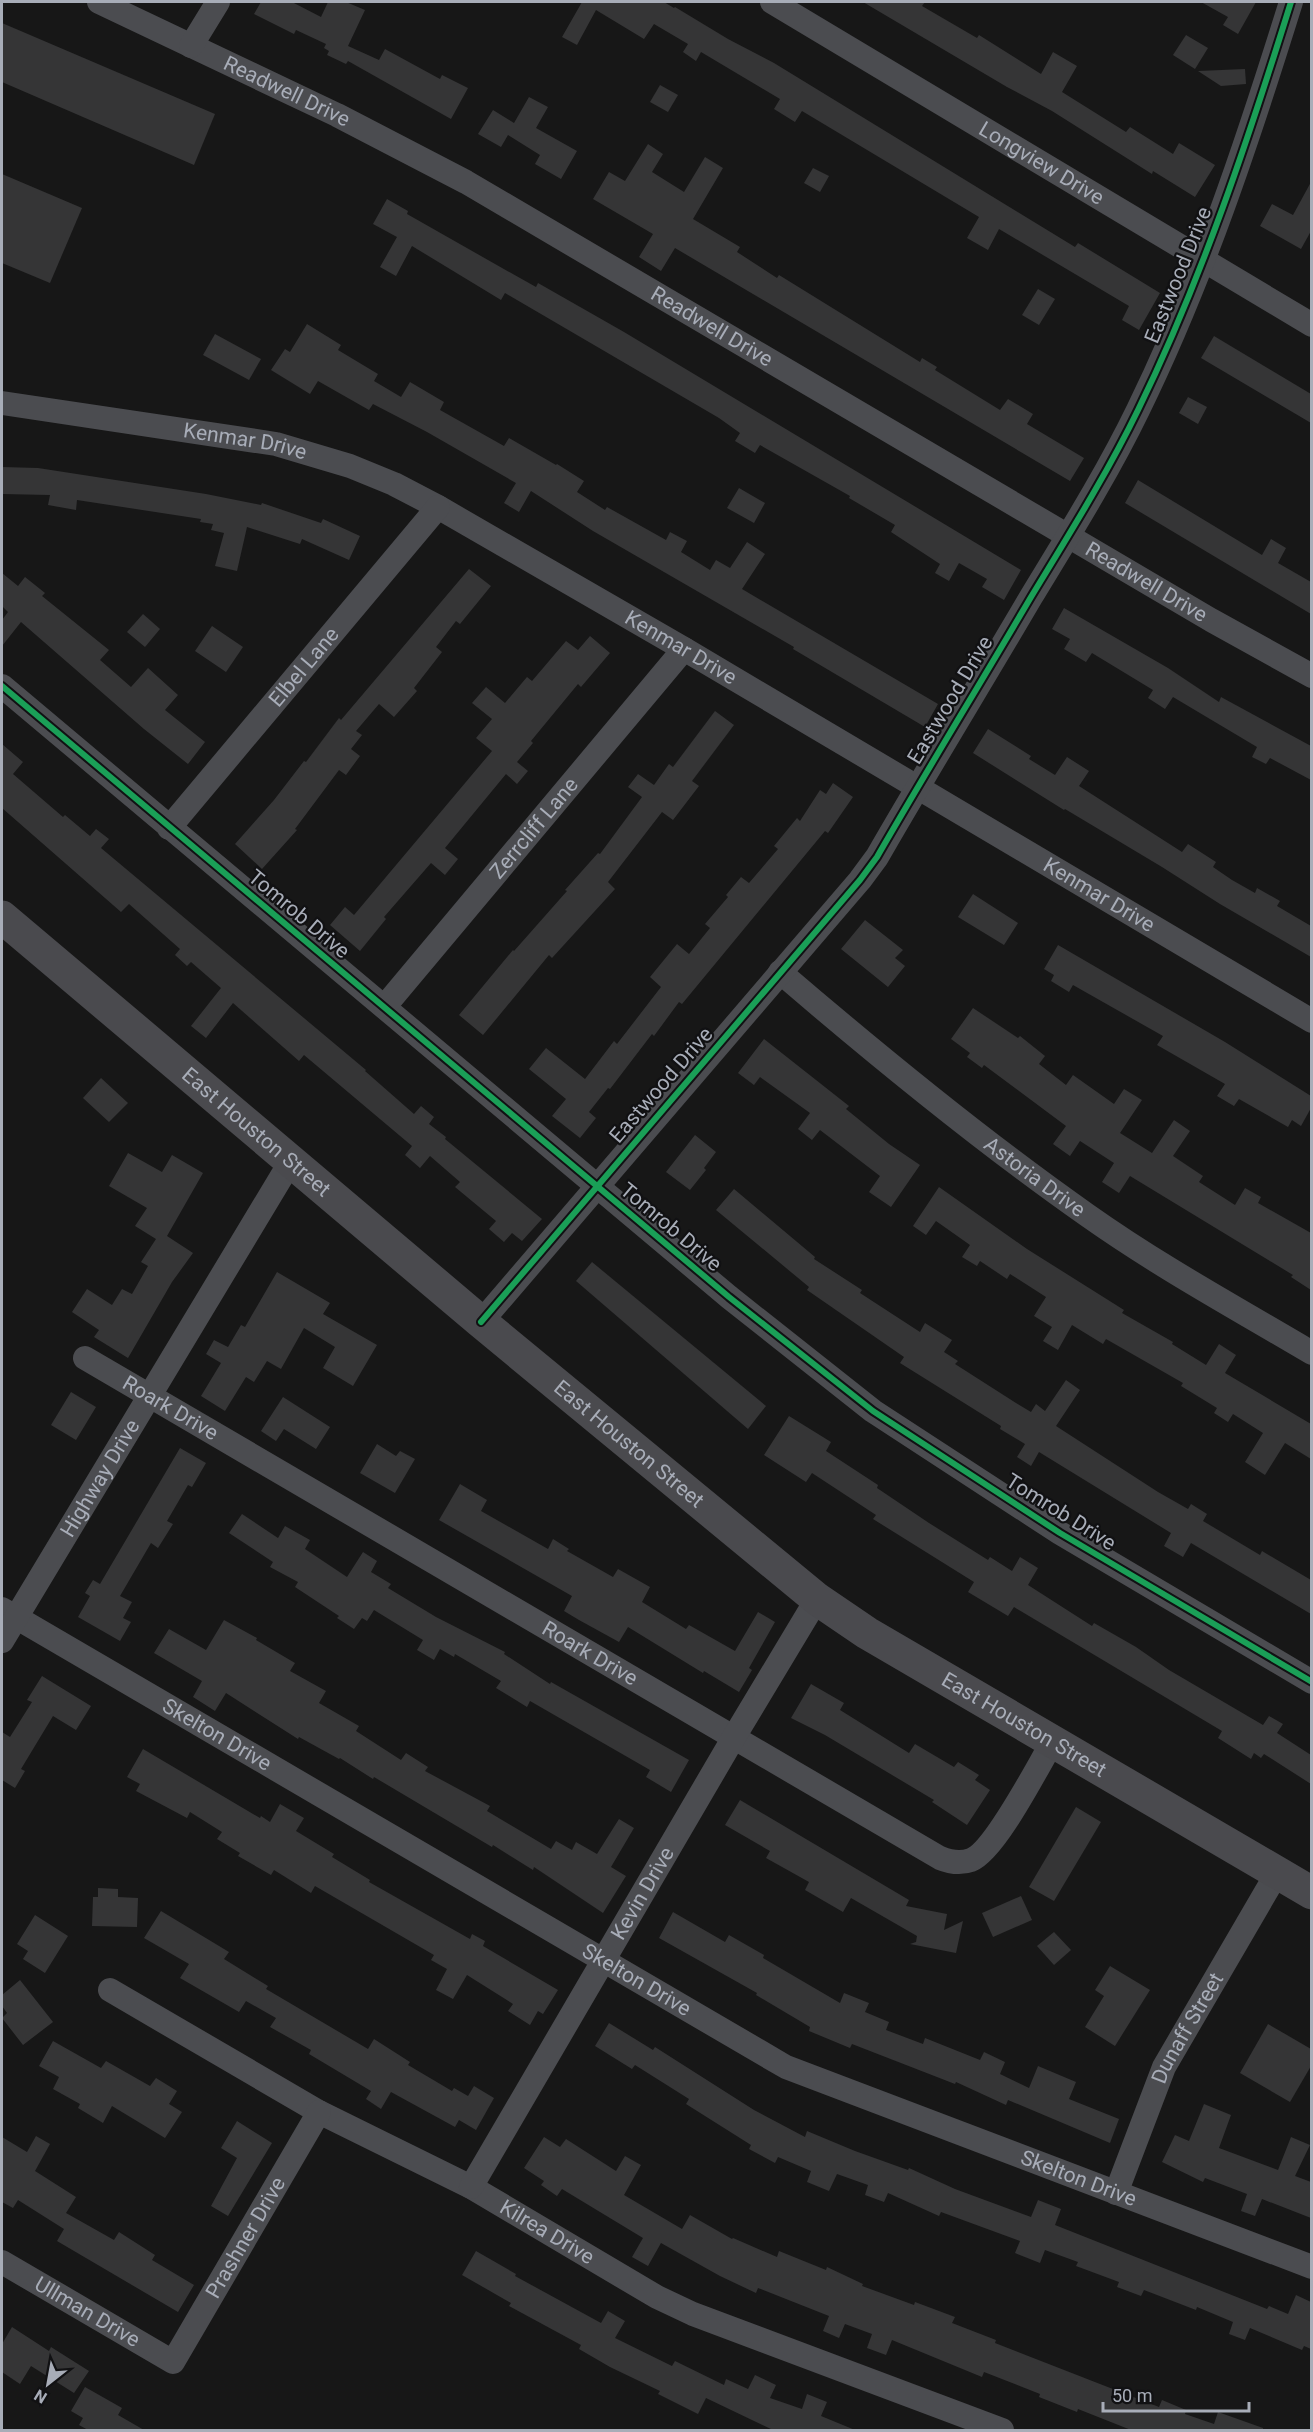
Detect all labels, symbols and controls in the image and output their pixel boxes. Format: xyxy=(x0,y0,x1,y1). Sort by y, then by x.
street label: Readwell Drive xyxy=(220,51,354,132)
street label: Longview Drive xyxy=(975,117,1108,210)
street label: Eastwood Drive xyxy=(1140,203,1216,347)
street label: Readwell Drive xyxy=(647,281,777,372)
street label: Kenmar Drive xyxy=(182,418,310,464)
street label: Readwell Drive xyxy=(1081,537,1211,627)
street label: Kenmar Drive xyxy=(621,606,741,689)
street label: Elbel Lane xyxy=(264,623,344,711)
street label: Eastwood Drive xyxy=(902,632,998,768)
street label: Zerrcliff Lane xyxy=(485,773,583,883)
street label: Kenmar Drive xyxy=(1039,853,1159,937)
street label: Tomrob Drive xyxy=(243,865,355,963)
street label: Eastwood Drive xyxy=(604,1022,718,1148)
street label: East Houston Street xyxy=(177,1063,335,1201)
street label: Astoria Drive xyxy=(980,1132,1090,1222)
street label: Tomrob Drive xyxy=(615,1178,727,1276)
street label: Roark Drive xyxy=(118,1371,223,1445)
street label: East Houston Street xyxy=(549,1375,709,1513)
street label: Highway Drive xyxy=(55,1415,145,1541)
street label: Tomrob Drive xyxy=(1002,1469,1120,1555)
street label: Roark Drive xyxy=(538,1616,642,1691)
street label: East Houston Street xyxy=(937,1667,1111,1782)
street label: Skelton Drive xyxy=(158,1694,276,1776)
street label: Kevin Drive xyxy=(606,1843,679,1944)
street label: Skelton Drive xyxy=(578,1939,695,2021)
street label: Dunaff Street xyxy=(1147,1968,1228,2087)
street label: Skelton Drive xyxy=(1017,2145,1140,2211)
street label: Prashner Drive xyxy=(201,2173,290,2303)
street label: Kilrea Drive xyxy=(496,2195,599,2269)
street label: Ullman Drive xyxy=(31,2272,144,2352)
north arrow xyxy=(18,2354,78,2414)
scale bar xyxy=(1103,2375,1248,2413)
text: N xyxy=(31,2385,50,2407)
text: 50 m xyxy=(1112,2385,1152,2406)

